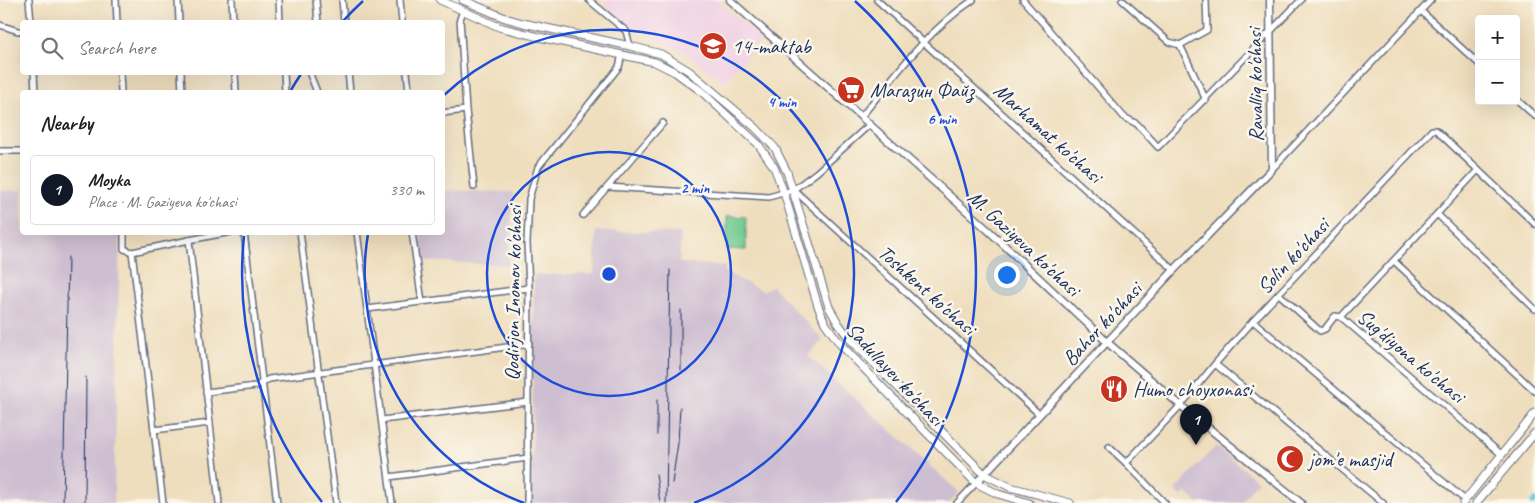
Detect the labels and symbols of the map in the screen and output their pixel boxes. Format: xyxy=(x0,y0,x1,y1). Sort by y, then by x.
street label: Ravalliq ko'chasi xyxy=(1241,25,1269,142)
school or university icon: 14-maktab xyxy=(698,31,728,61)
place label: 14-maktab xyxy=(732,33,813,59)
supermarket icon: Магазин Файз xyxy=(836,75,866,105)
place label: Магазин Файз xyxy=(870,77,976,104)
street label: Marhamat ko'chasi xyxy=(988,77,1110,191)
text: 4 min xyxy=(768,93,797,112)
text: 6 min xyxy=(927,110,958,129)
text: 2 min xyxy=(681,179,710,198)
street label: M. Gaziyeva ko'chasi xyxy=(962,184,1088,304)
street label: Qodirjon Inomov ko'chasi xyxy=(498,202,528,381)
street label: Solin ko'chasi xyxy=(1251,210,1337,299)
street label: Toshkent ko'chasi xyxy=(873,239,984,343)
your location xyxy=(994,262,1020,288)
centre of rings xyxy=(600,265,618,283)
street label: Bahor ko'chasi xyxy=(1057,275,1149,371)
street label: Sug'diyona ko'chasi xyxy=(1352,303,1472,410)
street label: Sadullayev ko'chasi xyxy=(841,317,952,433)
restaurant icon: Humo choyxonasi xyxy=(1099,374,1129,404)
place label: Humo choyxonasi xyxy=(1133,376,1255,402)
pin: 1 xyxy=(1180,404,1212,445)
mosque icon: jom'e masjid xyxy=(1275,444,1305,474)
place label: jom'e masjid xyxy=(1307,446,1395,472)

